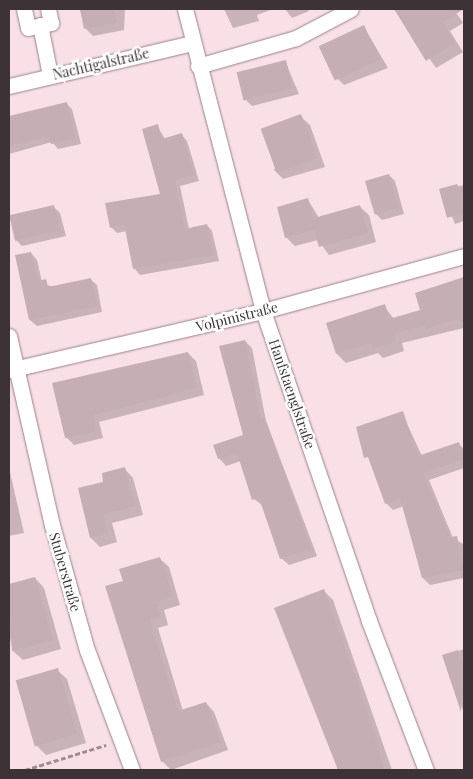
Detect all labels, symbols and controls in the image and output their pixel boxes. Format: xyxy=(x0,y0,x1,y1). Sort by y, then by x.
street label: Nachtigalstraße xyxy=(51,45,151,83)
street label: Volpinistraße xyxy=(194,299,280,335)
street label: Hanfstaenglstraße xyxy=(265,337,319,451)
street label: Stuberstraße xyxy=(46,531,84,613)

